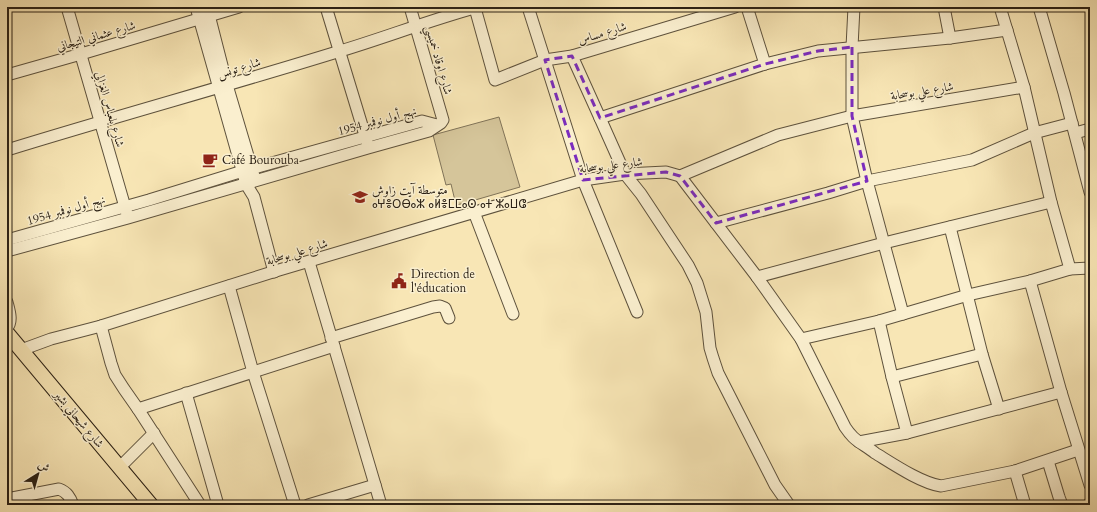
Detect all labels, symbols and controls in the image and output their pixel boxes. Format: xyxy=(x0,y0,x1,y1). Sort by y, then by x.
street label: شارع عثماني التيجاني xyxy=(55,17,138,58)
street label: شارع مساس xyxy=(576,18,629,51)
street label: شارع اوقاد خميسي xyxy=(419,23,457,98)
street label: شارع تونس xyxy=(215,54,264,85)
street label: شارع بلعباس الغزالي xyxy=(89,69,129,150)
street label: شارع علي بوسحابة xyxy=(889,78,956,108)
street label: نهج أول نوفمبر 1954 xyxy=(336,103,419,142)
cafe icon: Café Bourouba xyxy=(201,151,219,169)
place label: Café Bourouba xyxy=(222,152,300,168)
street label: شارع علي بوسحابة xyxy=(578,153,644,181)
place label: متوسطة آيت زاوش ⴰⵖⴻⵔⴱⴰⵣ ⴰⵍⴻⵎⵎⴰⵙ ⴰⵜ ⵣⴰⵡⵛ xyxy=(372,182,527,212)
school or university icon: متوسطة آيت زاوش ⴰⵖⴻⵔⴱⴰⵣ ⴰⵍⴻⵎⵎⴰⵙ ⴰⵜ ⵣⴰⵡⵛ xyxy=(351,188,369,206)
street label: نهج أول نوفمبر 1954 xyxy=(25,191,108,232)
street label: شارع علي بوسحابة xyxy=(264,235,331,273)
place label: Direction de l'éducation xyxy=(411,266,475,296)
public building icon: Direction de l'éducation xyxy=(390,272,408,290)
street label: شارع شيحاني بشير xyxy=(47,385,108,453)
north arrow xyxy=(18,454,58,494)
text: ش xyxy=(35,457,53,476)

